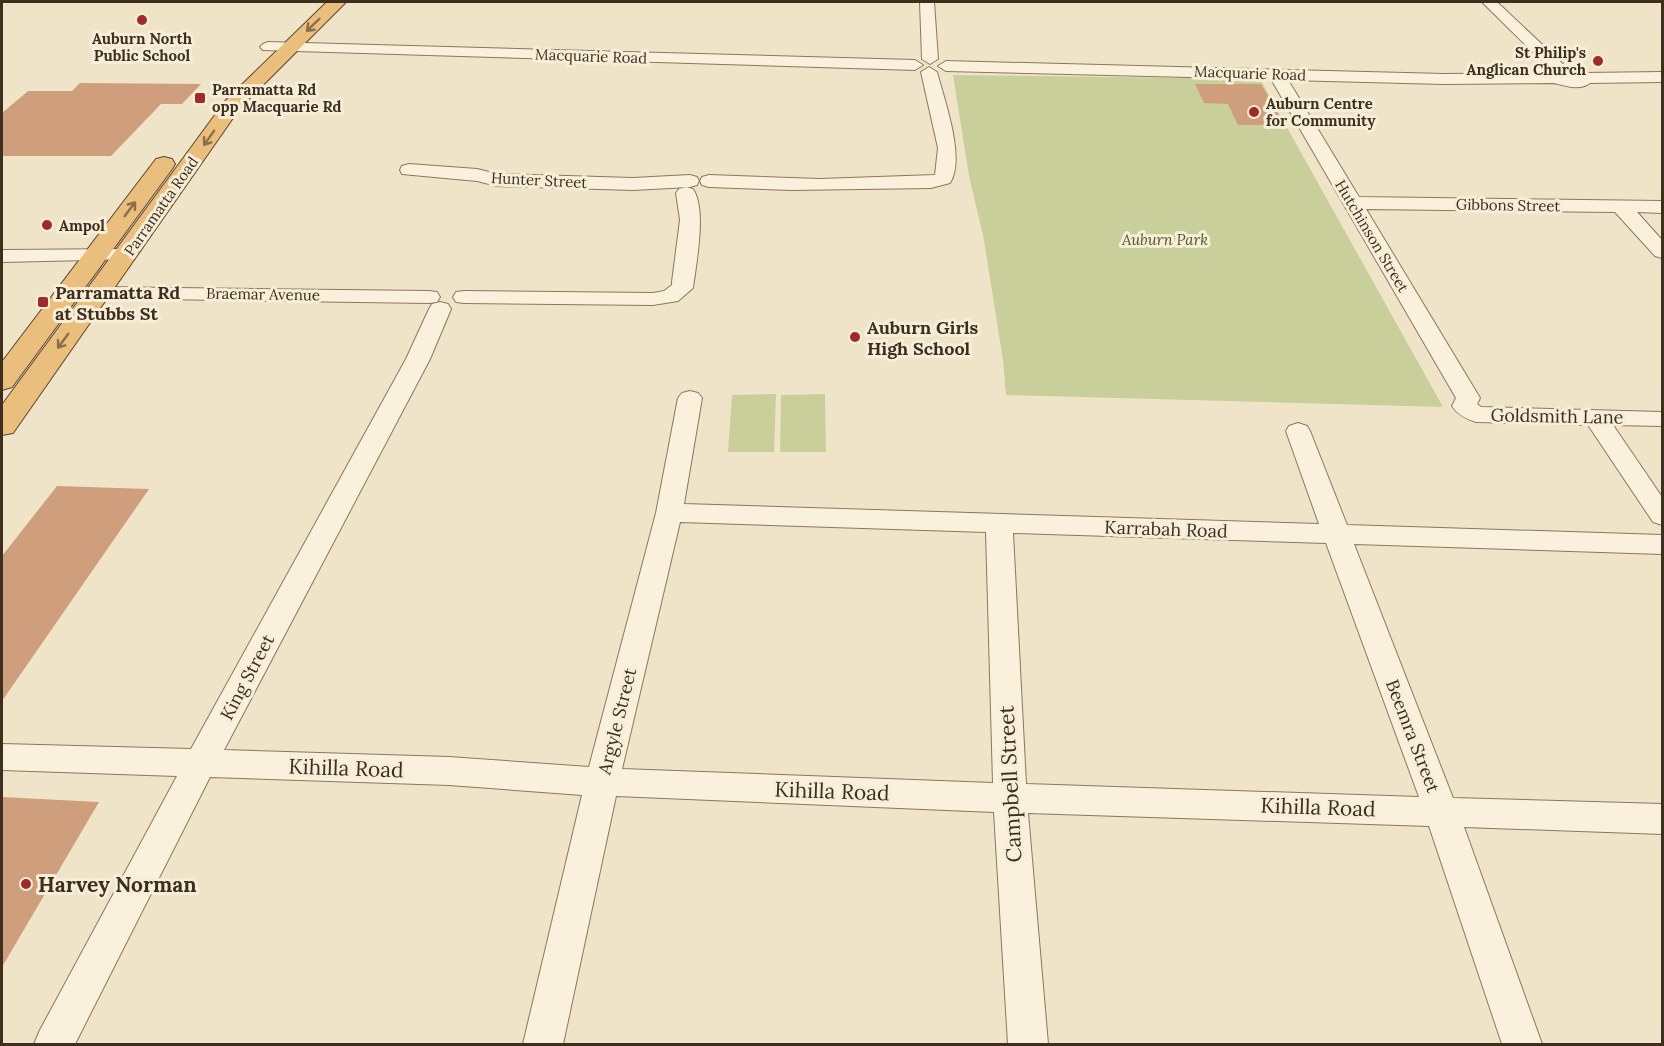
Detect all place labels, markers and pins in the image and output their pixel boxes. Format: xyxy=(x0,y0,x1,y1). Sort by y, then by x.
marker: Auburn North Public School xyxy=(135,13,149,27)
place label: Auburn North Public School xyxy=(92,29,193,65)
place label: St Philip's Anglican Church xyxy=(1466,43,1587,79)
marker: St Philip's Anglican Church xyxy=(1591,54,1605,68)
place label: Parramatta Rd opp Macquarie Rd xyxy=(212,80,341,116)
marker: Parramatta Rd opp Macquarie Rd xyxy=(193,91,207,105)
place label: Auburn Centre for Community xyxy=(1266,94,1376,130)
marker: Auburn Centre for Community xyxy=(1247,105,1261,119)
place label: Ampol xyxy=(59,216,105,235)
marker: Ampol xyxy=(40,218,54,232)
place label: Parramatta Rd at Stubbs St xyxy=(55,281,180,325)
marker: Parramatta Rd at Stubbs St xyxy=(36,295,50,309)
place label: Auburn Girls High School xyxy=(867,316,979,360)
marker: Auburn Girls High School xyxy=(848,330,862,344)
place label: Harvey Norman xyxy=(38,871,197,898)
marker: Harvey Norman xyxy=(19,877,33,891)

